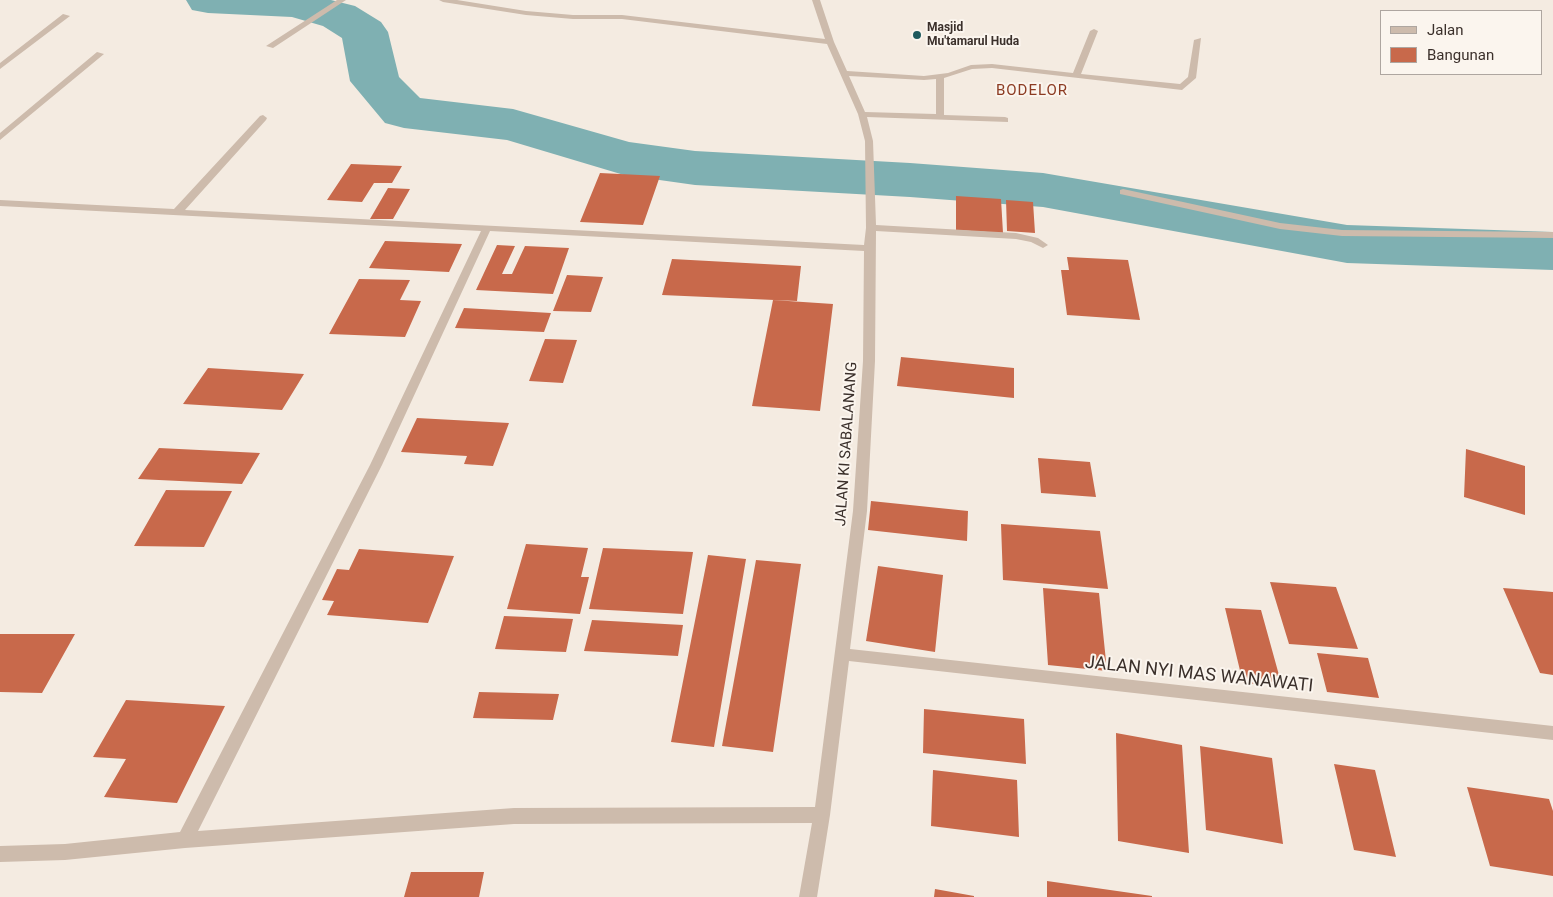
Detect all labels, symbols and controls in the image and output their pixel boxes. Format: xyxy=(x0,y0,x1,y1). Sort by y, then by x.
legend xyxy=(1380,10,1543,75)
place label: Masjid Mu'tamarul Huda xyxy=(927,21,1019,49)
text: Jalan xyxy=(1427,21,1464,39)
marker: Masjid Mu'tamarul Huda xyxy=(911,29,923,41)
text: Bangunan xyxy=(1427,46,1494,64)
district label: BODELOR xyxy=(995,82,1069,100)
street label: JALAN KI SABALANANG xyxy=(832,361,862,527)
street label: JALAN NYI MAS WANAWATI xyxy=(1084,652,1314,698)

